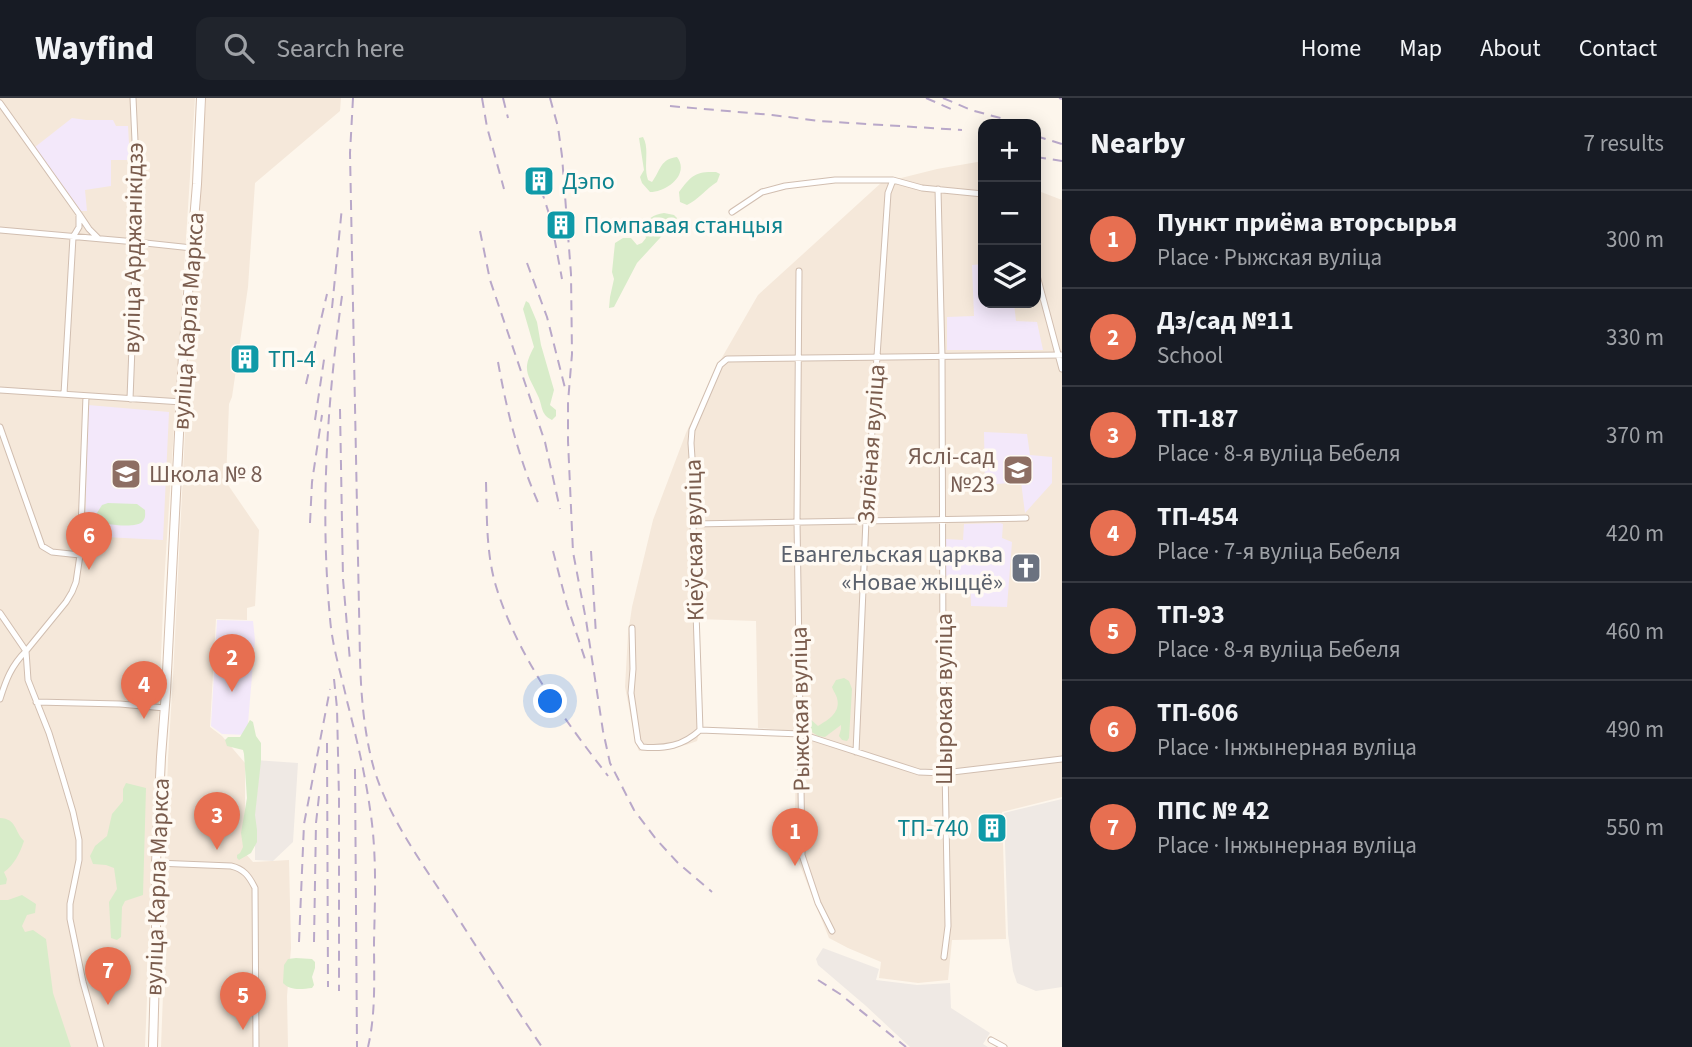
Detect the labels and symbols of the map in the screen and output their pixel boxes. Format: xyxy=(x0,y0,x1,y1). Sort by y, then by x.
street label: вуліца Арджанікідзэ xyxy=(114,142,153,354)
building icon: Дэпо xyxy=(522,164,556,198)
place label: Дэпо xyxy=(562,164,615,199)
building icon: Помпавая станцыя xyxy=(544,208,578,242)
place label: Помпавая станцыя xyxy=(584,208,783,243)
street label: вуліца Карла Маркса xyxy=(163,211,214,431)
building icon: ТП-4 xyxy=(228,342,262,376)
place label: ТП-4 xyxy=(268,342,316,377)
street label: Зялёная вуліца xyxy=(848,363,895,525)
place label: Яслі-сад №23 xyxy=(908,439,995,502)
school or university icon: Яслі-сад №23 xyxy=(1001,453,1035,487)
school or university icon: Школа № 8 xyxy=(109,457,143,491)
place label: Школа № 8 xyxy=(149,457,262,492)
street label: Кіеўская вуліца xyxy=(676,459,713,621)
pin: 6 xyxy=(66,512,112,570)
place label: Евангельская царква «Новае жыццё» xyxy=(780,537,1003,600)
church icon: Евангельская царква «Новае жыццё» xyxy=(1009,551,1043,585)
street label: Шырокая вуліца xyxy=(927,613,962,785)
street label: Рыжская вуліца xyxy=(782,626,819,792)
pin: 2 xyxy=(209,634,255,692)
pin: 4 xyxy=(121,661,167,719)
your location xyxy=(533,684,567,718)
street label: вуліца Карла Маркса xyxy=(136,777,179,997)
pin: 3 xyxy=(194,792,240,850)
pin: 1 xyxy=(772,808,818,866)
place label: ТП-740 xyxy=(897,811,969,846)
building icon: ТП-740 xyxy=(975,811,1009,845)
pin: 7 xyxy=(85,947,131,1005)
pin: 5 xyxy=(220,972,266,1030)

